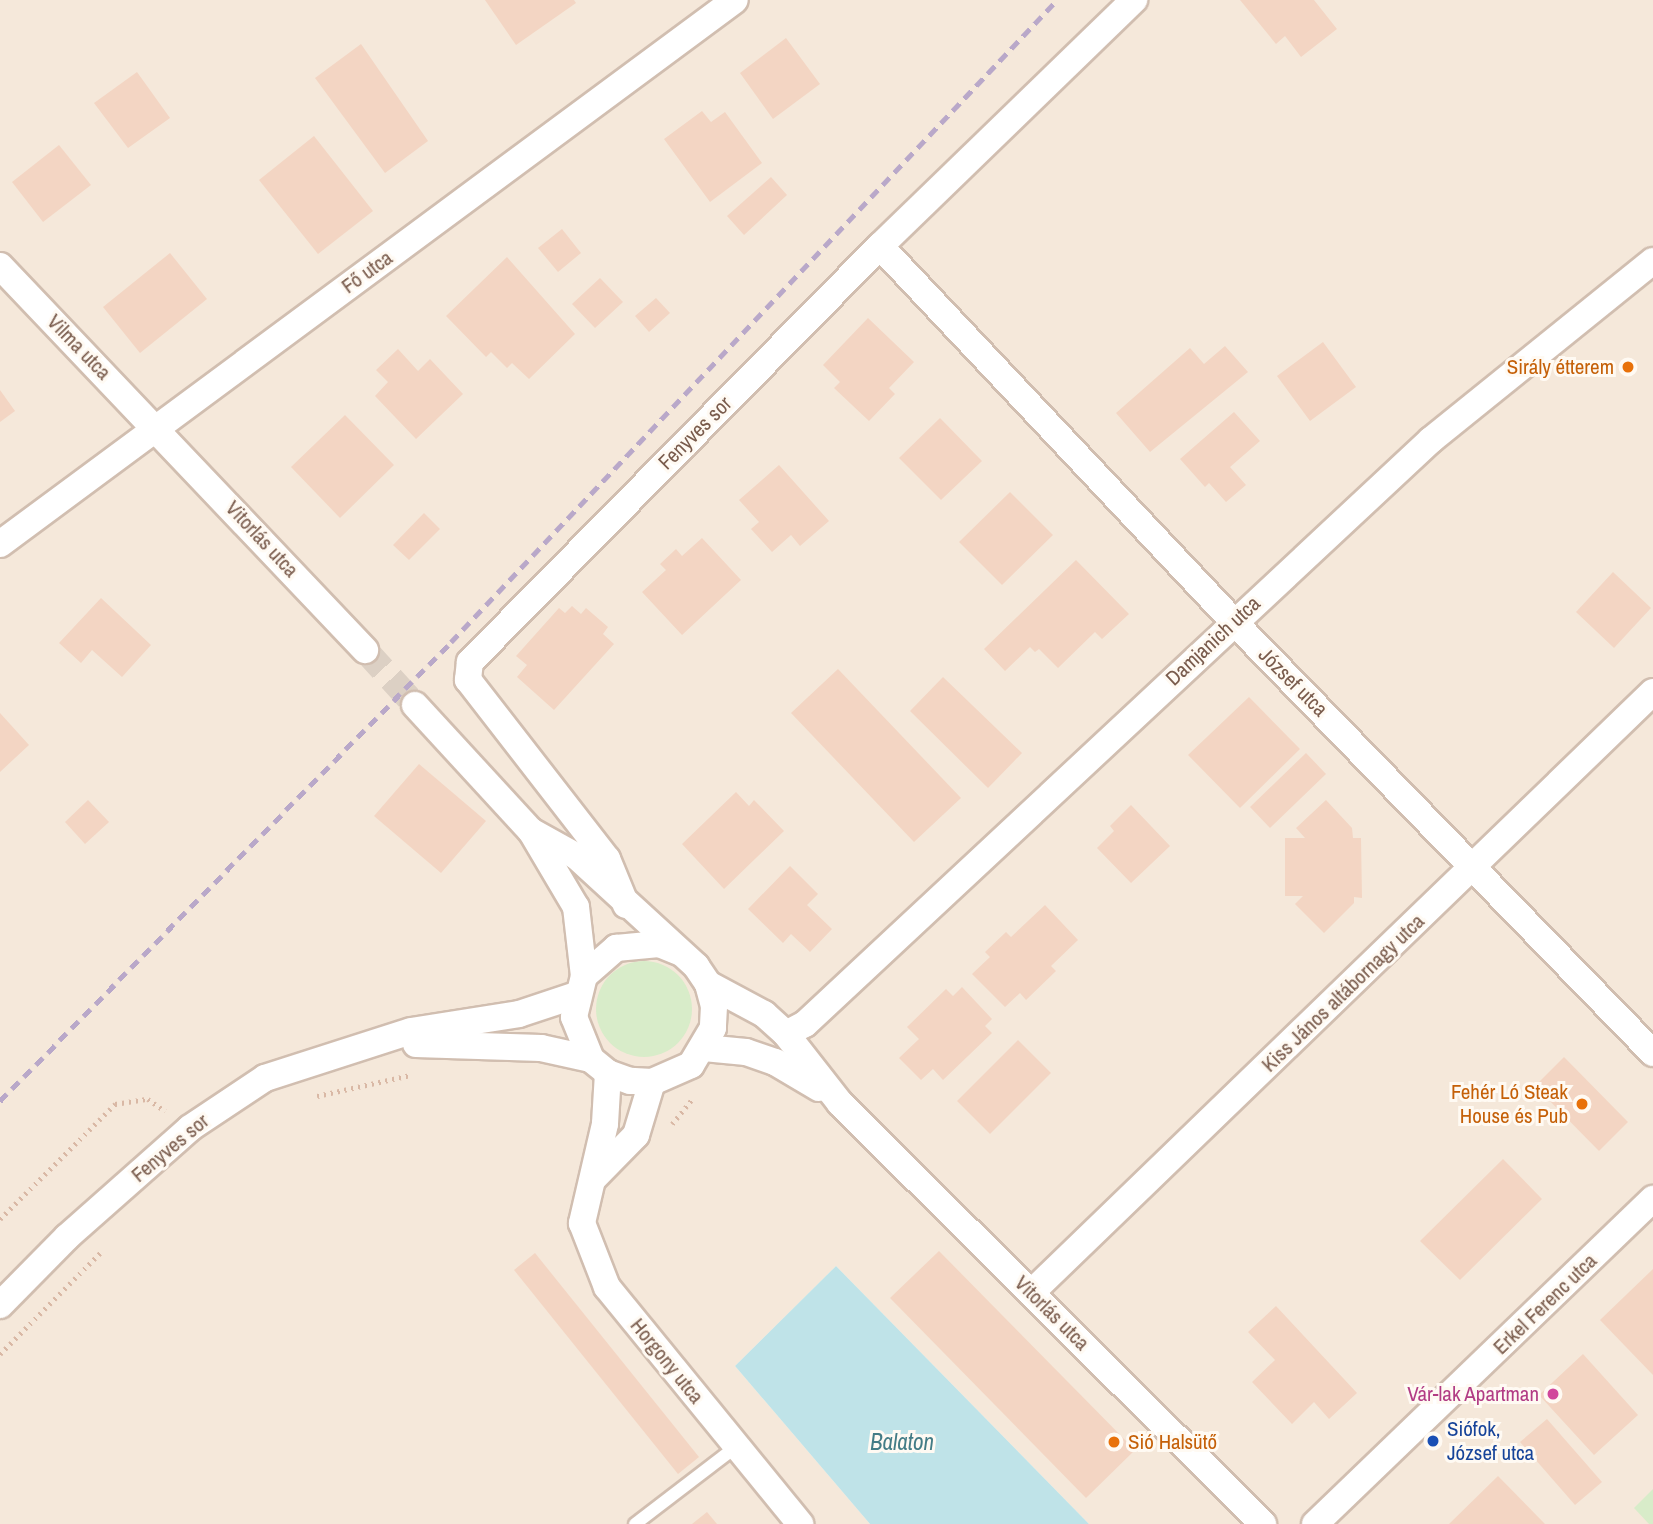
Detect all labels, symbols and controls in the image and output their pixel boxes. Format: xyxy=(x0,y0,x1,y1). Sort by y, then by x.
street label: Fő utca xyxy=(337,245,397,299)
street label: Vilma utca xyxy=(42,309,116,385)
place label: Sirály étterem xyxy=(1507,354,1614,380)
marker: Sirály étterem xyxy=(1620,359,1636,375)
street label: Fenyves sor xyxy=(653,391,737,475)
street label: Vitorlás utca xyxy=(220,496,304,582)
street label: Damjanich utca xyxy=(1161,591,1265,691)
street label: József utca xyxy=(1253,642,1333,722)
street label: Kiss János altábornagy utca xyxy=(1256,909,1430,1077)
place label: Fehér Ló Steak House és Pub xyxy=(1451,1079,1568,1129)
marker: Fehér Ló Steak House és Pub xyxy=(1574,1096,1590,1112)
street label: Fenyves sor xyxy=(126,1108,214,1188)
street label: Erkel Ferenc utca xyxy=(1488,1248,1602,1360)
street label: Vitorlás utca xyxy=(1009,1270,1095,1356)
street label: Horgony utca xyxy=(625,1313,709,1409)
place label: Vár-lak Apartman xyxy=(1406,1381,1539,1407)
marker: Vár-lak Apartman xyxy=(1545,1386,1561,1402)
place label: Siófok, József utca xyxy=(1447,1416,1534,1466)
water label: Balaton xyxy=(870,1428,934,1456)
place label: Sió Halsütő xyxy=(1128,1429,1217,1455)
marker: Siófok, József utca xyxy=(1425,1433,1441,1449)
marker: Sió Halsütő xyxy=(1106,1434,1122,1450)

